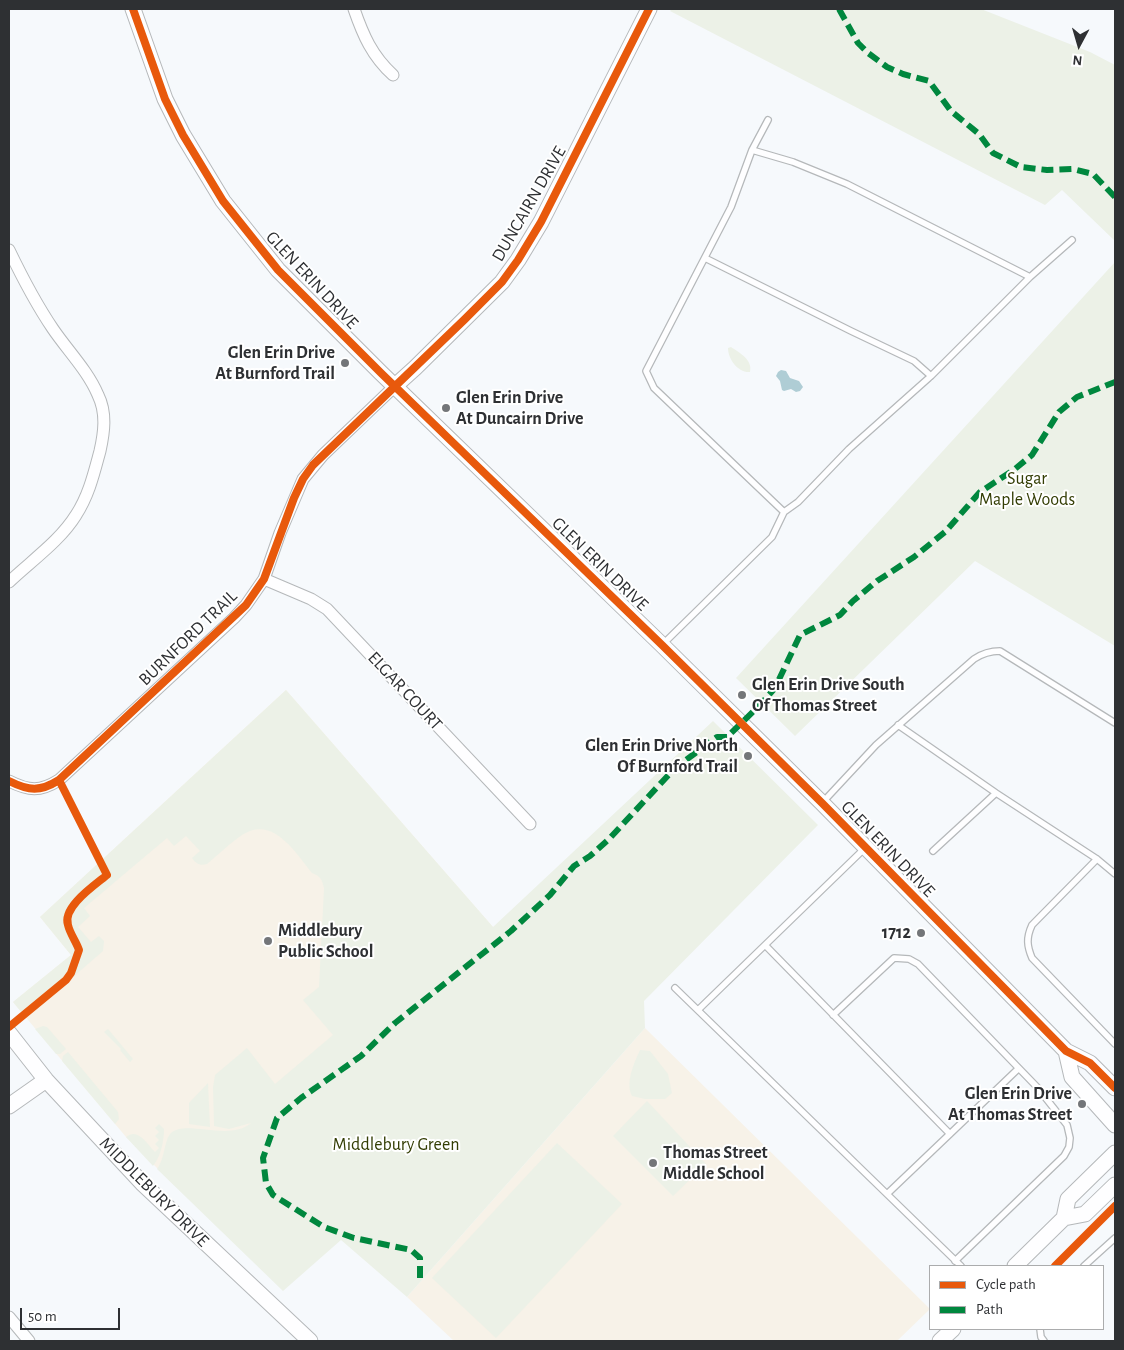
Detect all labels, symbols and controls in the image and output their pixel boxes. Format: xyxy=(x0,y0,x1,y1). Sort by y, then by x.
north arrow xyxy=(1054,20,1104,70)
text: N xyxy=(1072,52,1083,67)
street label: DUNCAIRN DRIVE xyxy=(487,142,571,266)
street label: GLEN ERIN DRIVE xyxy=(261,227,363,333)
place label: Glen Erin Drive At Burnford Trail xyxy=(215,342,335,384)
marker: Glen Erin Drive At Burnford Trail xyxy=(339,357,351,369)
place label: Glen Erin Drive At Duncairn Drive xyxy=(456,387,583,429)
marker: Glen Erin Drive At Duncairn Drive xyxy=(440,402,452,414)
park label: Sugar Maple Woods xyxy=(979,468,1075,510)
street label: GLEN ERIN DRIVE xyxy=(547,512,653,616)
street label: BURNFORD TRAIL xyxy=(134,586,242,690)
street label: ELGAR COURT xyxy=(363,647,447,735)
place label: Glen Erin Drive South Of Thomas Street xyxy=(752,674,905,716)
marker: Glen Erin Drive South Of Thomas Street xyxy=(736,689,748,701)
place label: Glen Erin Drive North Of Burnford Trail xyxy=(585,735,738,778)
marker: Glen Erin Drive North Of Burnford Trail xyxy=(742,750,754,762)
street label: GLEN ERIN DRIVE xyxy=(836,796,940,902)
place label: Middlebury Public School xyxy=(278,920,373,962)
place label: 1712 xyxy=(882,922,911,944)
marker: 1712 xyxy=(915,927,927,939)
marker: Middlebury Public School xyxy=(262,935,274,947)
place label: Glen Erin Drive At Thomas Street xyxy=(948,1083,1072,1126)
marker: Glen Erin Drive At Thomas Street xyxy=(1076,1098,1088,1110)
street label: MIDDLEBURY DRIVE xyxy=(95,1133,213,1251)
park label: Middlebury Green xyxy=(332,1134,460,1156)
place label: Thomas Street Middle School xyxy=(663,1142,768,1184)
marker: Thomas Street Middle School xyxy=(647,1157,659,1169)
legend xyxy=(929,1265,1104,1330)
text: Cycle path xyxy=(976,1277,1036,1292)
scale bar xyxy=(22,1298,122,1330)
text: Path xyxy=(976,1302,1003,1317)
text: 50 m xyxy=(28,1309,57,1324)

